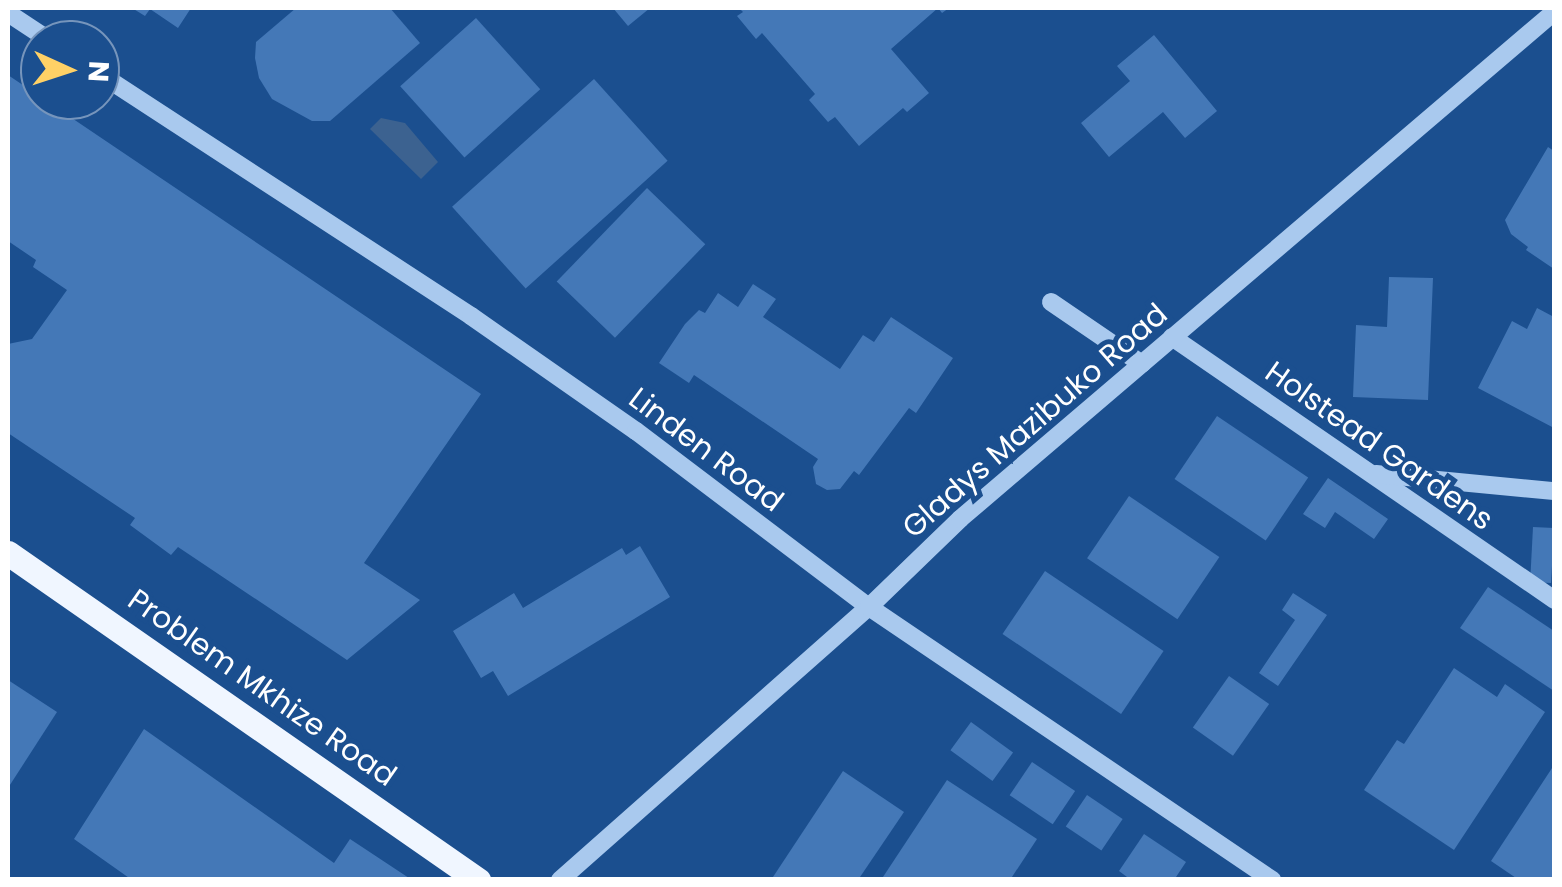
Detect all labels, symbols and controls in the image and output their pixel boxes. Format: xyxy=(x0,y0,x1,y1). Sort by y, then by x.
north arrow xyxy=(20,20,120,120)
text: N xyxy=(78,60,118,83)
street label: Gladys Mazibuko Road xyxy=(895,296,1175,546)
street label: Holstead Gardens xyxy=(1258,354,1500,538)
street label: Linden Road xyxy=(622,380,790,520)
street label: Problem Mkhize Road xyxy=(121,582,403,794)

